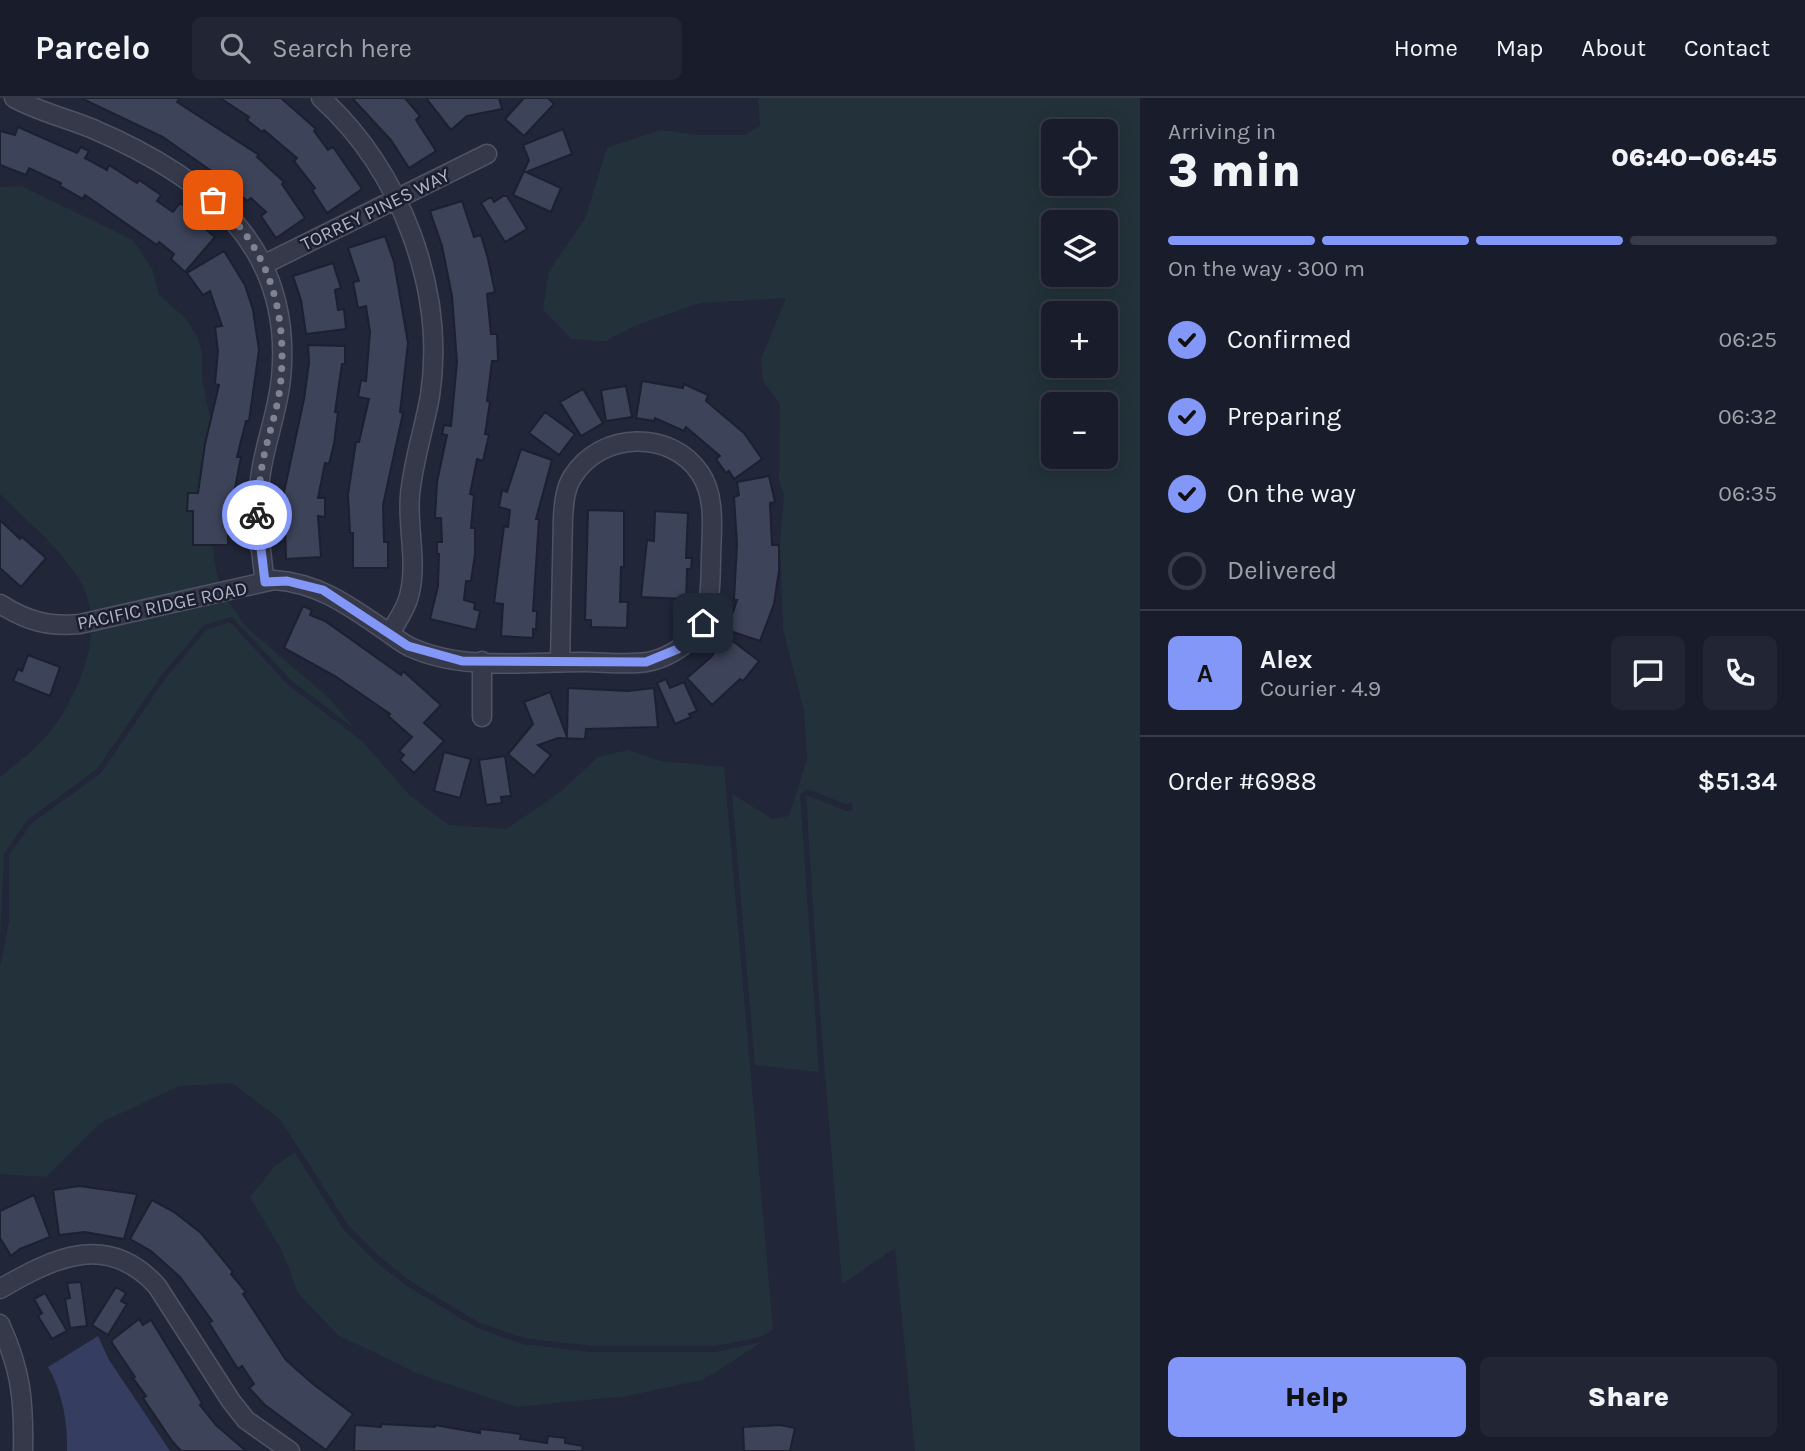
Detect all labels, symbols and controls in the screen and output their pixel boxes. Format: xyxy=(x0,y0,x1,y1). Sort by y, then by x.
search box xyxy=(192,17,682,80)
text: Parcelo xyxy=(35,29,150,67)
icon: search xyxy=(216,29,254,67)
text: Search here xyxy=(272,33,412,64)
text: Home xyxy=(1394,34,1458,62)
text: Map xyxy=(1496,34,1543,62)
text: About xyxy=(1581,34,1646,62)
text: Contact xyxy=(1684,34,1770,62)
text: Arriving in xyxy=(1168,118,1276,145)
map controls xyxy=(1041,119,1118,469)
button: locate xyxy=(1041,119,1118,196)
text: 06:40–06:45 xyxy=(1611,142,1777,173)
text: 3 min xyxy=(1168,144,1301,198)
street label: TORREY PINES WAY xyxy=(297,164,454,256)
pin xyxy=(183,170,243,230)
icon: bag xyxy=(194,181,232,219)
button: layers xyxy=(1041,210,1118,287)
text: On the way · 300 m xyxy=(1168,255,1365,282)
button: + xyxy=(1041,301,1118,378)
icon: check xyxy=(1168,321,1206,359)
text: Confirmed xyxy=(1227,324,1352,355)
text: 06:25 xyxy=(1719,326,1777,353)
button: − xyxy=(1041,392,1118,469)
icon: check xyxy=(1168,398,1206,436)
text: Preparing xyxy=(1227,401,1341,432)
text: 06:32 xyxy=(1718,403,1777,430)
icon: check xyxy=(1168,475,1206,513)
text: On the way xyxy=(1227,478,1356,509)
courier xyxy=(222,480,292,550)
text: 06:35 xyxy=(1718,480,1777,507)
icon: bike xyxy=(238,496,276,534)
text: Delivered xyxy=(1227,555,1337,586)
street label: PACIFIC RIDGE ROAD xyxy=(75,577,249,635)
pin xyxy=(673,593,733,653)
icon: home xyxy=(684,604,722,642)
button: chat xyxy=(1611,636,1685,710)
button: phone xyxy=(1703,636,1777,710)
text: Alex xyxy=(1260,644,1312,675)
text: A xyxy=(1197,658,1213,689)
text: Courier · 4.9 xyxy=(1260,675,1381,702)
text: Order #6988 xyxy=(1168,766,1317,797)
text: $51.34 xyxy=(1697,766,1777,797)
button: Help xyxy=(1168,1357,1466,1437)
button: Share xyxy=(1480,1357,1777,1437)

